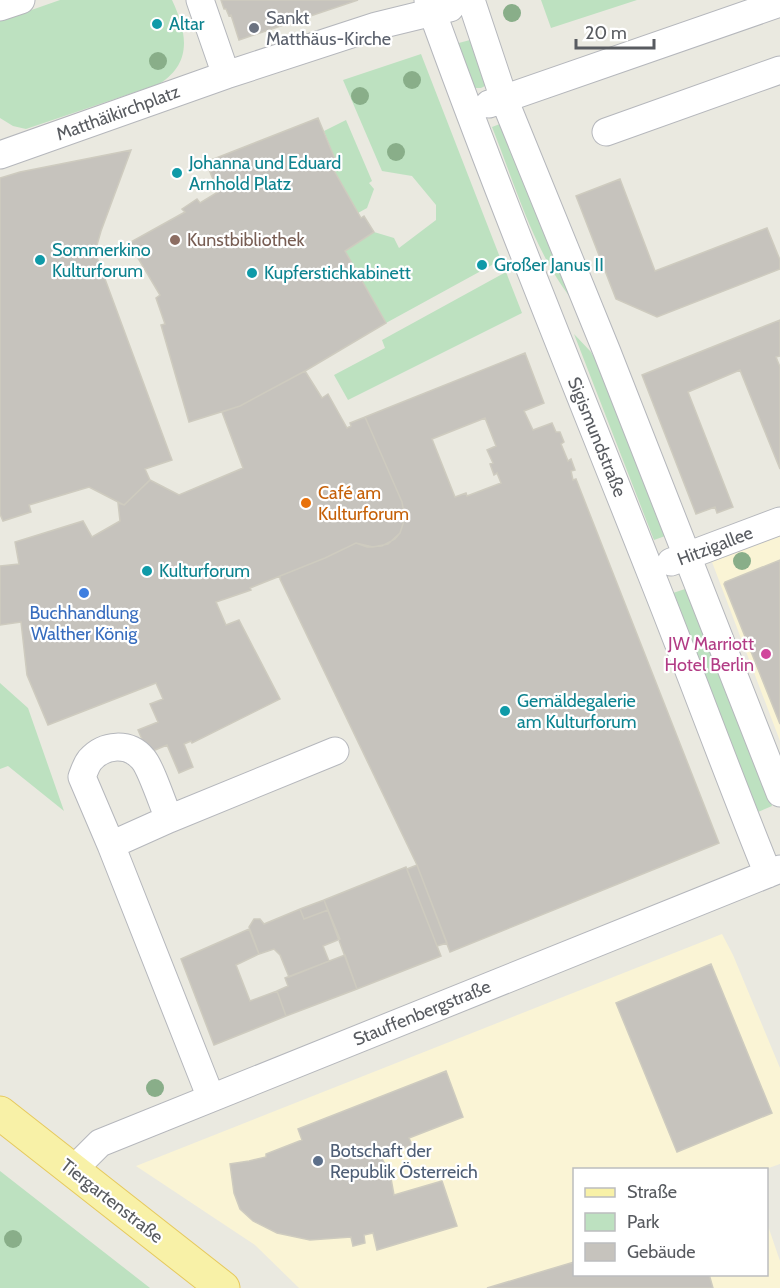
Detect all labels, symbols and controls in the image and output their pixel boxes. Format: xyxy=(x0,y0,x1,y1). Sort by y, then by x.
place label: Sankt Matthäus-Kirche xyxy=(266,7,391,50)
scale bar xyxy=(576,12,654,50)
place label: Altar xyxy=(169,13,205,35)
marker: Altar xyxy=(150,17,164,31)
marker: Sankt Matthäus-Kirche xyxy=(247,21,261,35)
text: 20 m xyxy=(585,22,627,44)
street label: Matthäikirchplatz xyxy=(53,80,183,146)
place label: Johanna und Eduard Arnhold Platz xyxy=(188,152,341,195)
marker: Johanna und Eduard Arnhold Platz xyxy=(170,166,184,180)
place label: Kunstbibliothek xyxy=(187,229,305,251)
marker: Kunstbibliothek xyxy=(168,233,182,247)
place label: Sommerkino Kulturforum xyxy=(52,239,151,282)
marker: Sommerkino Kulturforum xyxy=(33,253,47,267)
place label: Großer Janus II xyxy=(494,254,604,276)
marker: Großer Janus II xyxy=(475,258,489,272)
place label: Kupferstichkabinett xyxy=(264,262,411,284)
marker: Kupferstichkabinett xyxy=(245,266,259,280)
street label: Sigismundstraße xyxy=(563,374,631,500)
place label: Café am Kulturforum xyxy=(318,482,409,525)
marker: Café am Kulturforum xyxy=(299,496,313,510)
street label: Hitzigallee xyxy=(674,522,756,570)
place label: Kulturforum xyxy=(159,560,250,582)
marker: Kulturforum xyxy=(140,564,154,578)
marker: Buchhandlung Walther König xyxy=(77,586,91,600)
place label: Buchhandlung Walther König xyxy=(29,602,140,645)
place label: JW Marriott Hotel Berlin xyxy=(664,633,754,676)
marker: JW Marriott Hotel Berlin xyxy=(759,647,773,661)
place label: Gemäldegalerie am Kulturforum xyxy=(517,690,637,733)
marker: Gemäldegalerie am Kulturforum xyxy=(498,704,512,718)
street label: Stauffenbergstraße xyxy=(350,975,494,1051)
place label: Botschaft der Republik Österreich xyxy=(330,1140,478,1183)
street label: Tiergartenstraße xyxy=(56,1154,168,1248)
marker: Botschaft der Republik Österreich xyxy=(311,1154,325,1168)
legend xyxy=(573,1168,768,1276)
text: Straße xyxy=(627,1181,677,1203)
text: Park xyxy=(627,1211,660,1233)
text: Gebäude xyxy=(627,1241,696,1263)

